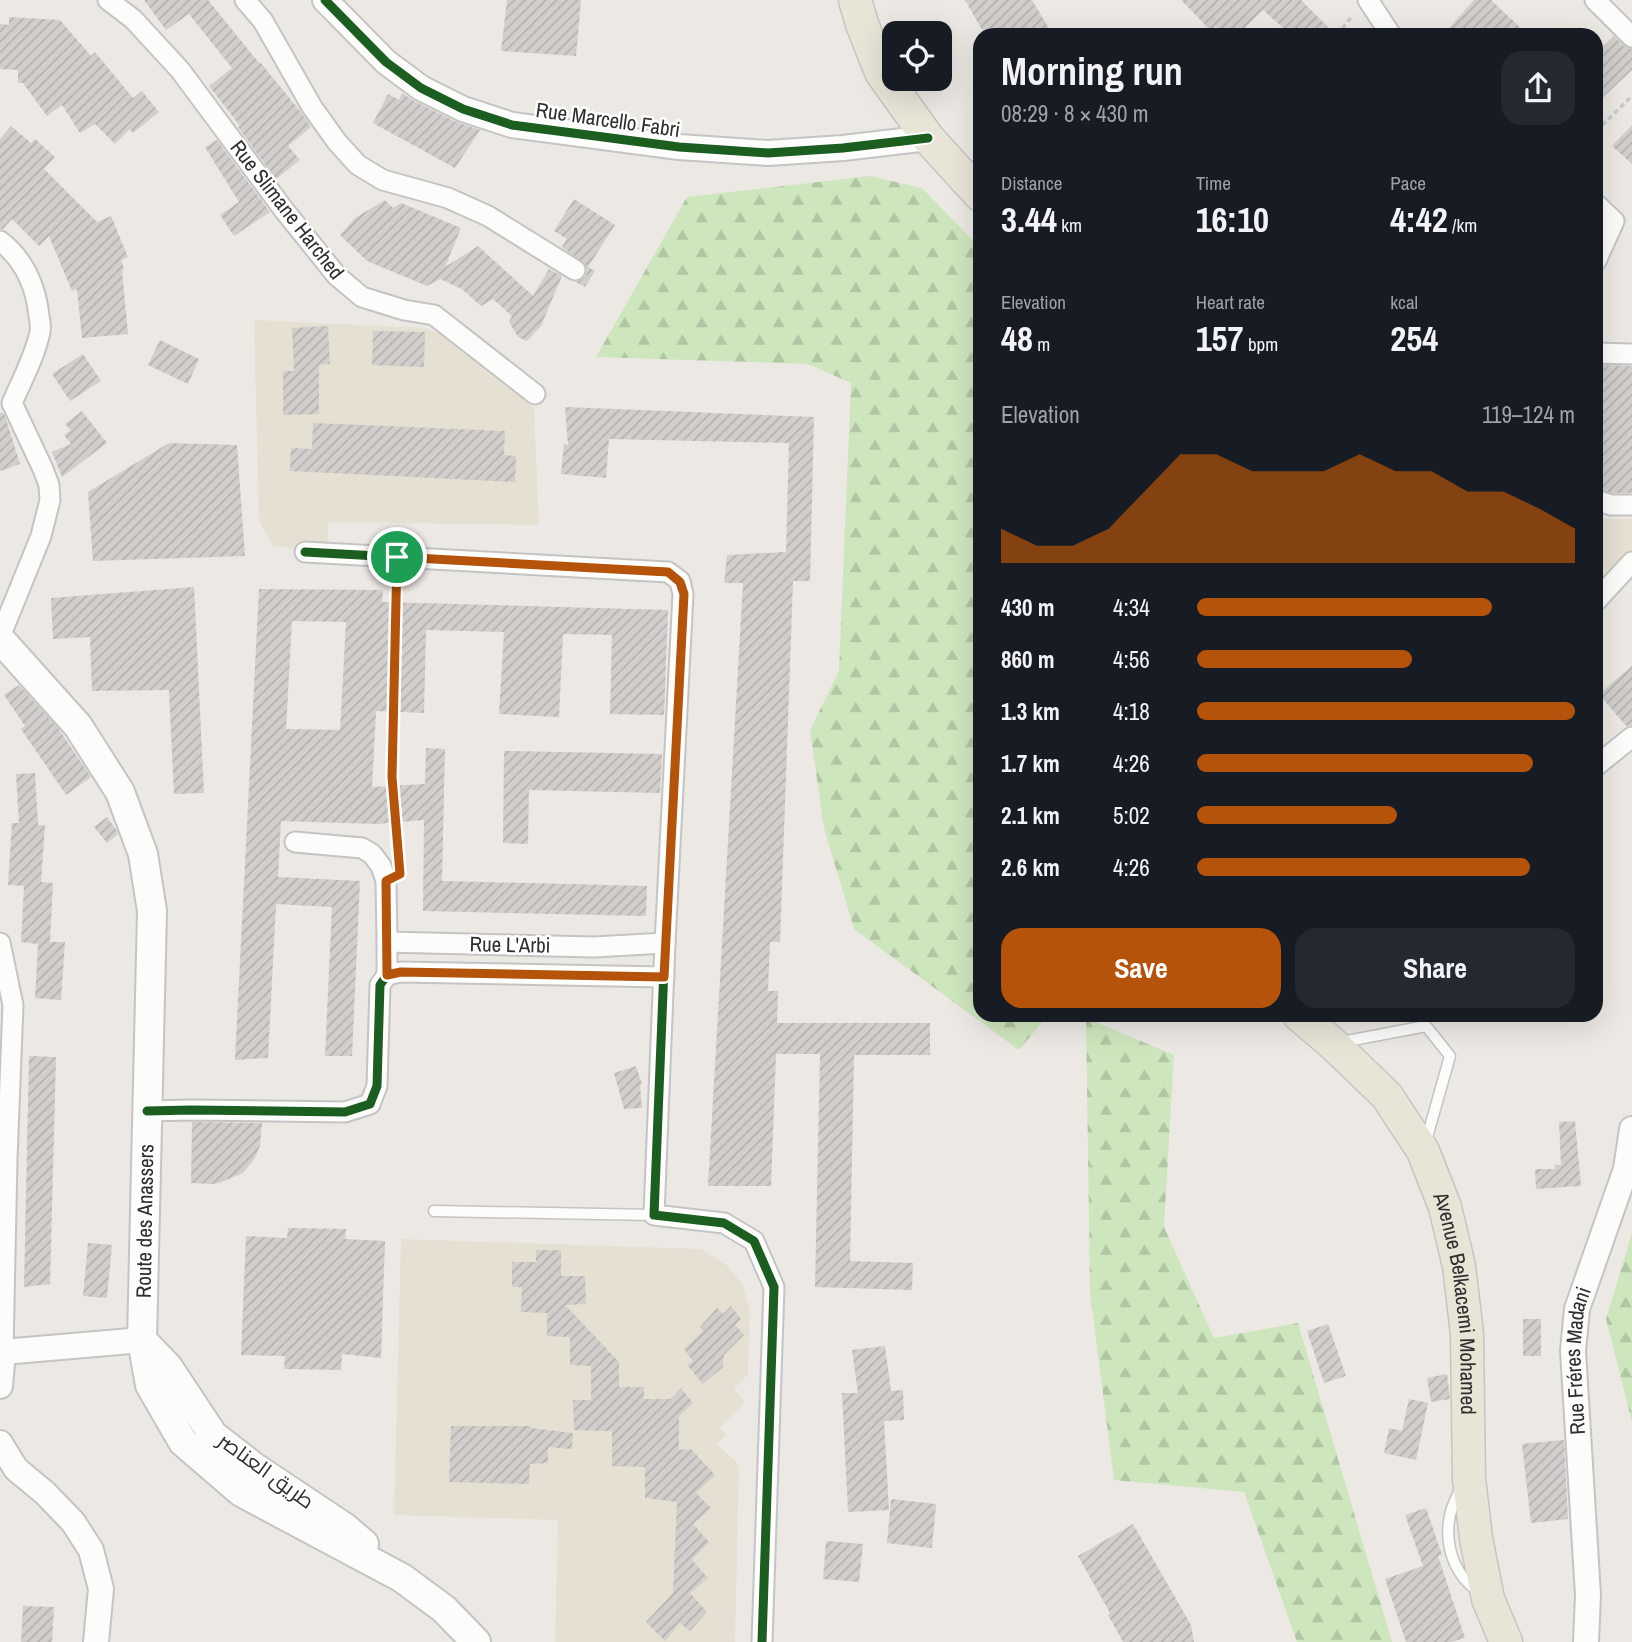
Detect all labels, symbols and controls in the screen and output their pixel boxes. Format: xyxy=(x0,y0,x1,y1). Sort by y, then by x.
map controls xyxy=(882,21,952,91)
button: locate xyxy=(882,21,952,91)
text: Morning run xyxy=(1001,46,1183,97)
button: share xyxy=(1501,51,1575,125)
street label: Rue Marcello Fabri xyxy=(534,95,682,144)
text: 08:29 · 8 × 430 m xyxy=(1001,98,1148,129)
street label: Rue Slimane Harched xyxy=(224,134,351,285)
text: Distance xyxy=(1001,170,1062,196)
text: Time xyxy=(1196,170,1231,196)
text: Pace xyxy=(1390,170,1426,196)
text: 3.44 xyxy=(1001,196,1057,243)
text: 16:10 xyxy=(1196,196,1269,243)
text: 4:42 xyxy=(1390,196,1448,243)
text: km xyxy=(1057,212,1082,238)
text: /km xyxy=(1448,212,1477,238)
text: Elevation xyxy=(1001,289,1066,315)
text: Heart rate xyxy=(1196,289,1265,315)
text: kcal xyxy=(1390,289,1418,315)
text: 48 xyxy=(1001,315,1033,362)
text: 157 xyxy=(1196,315,1244,362)
text: 254 xyxy=(1390,315,1438,362)
text: m xyxy=(1033,331,1050,357)
text: bpm xyxy=(1244,331,1278,357)
text: Elevation xyxy=(1001,399,1080,430)
text: 119–124 m xyxy=(1482,399,1575,430)
pin xyxy=(367,527,427,587)
icon: arrive xyxy=(378,538,416,576)
text: 430 m xyxy=(1001,592,1054,623)
text: 4:34 xyxy=(1113,592,1150,623)
text: 860 m xyxy=(1001,644,1054,675)
text: 4:56 xyxy=(1113,644,1150,675)
text: 1.3 km xyxy=(1001,696,1060,727)
text: 4:18 xyxy=(1113,696,1150,727)
text: 1.7 km xyxy=(1001,748,1060,779)
text: 4:26 xyxy=(1113,748,1150,779)
text: 2.1 km xyxy=(1001,800,1060,831)
text: 5:02 xyxy=(1113,800,1150,831)
text: 2.6 km xyxy=(1001,852,1060,883)
text: 4:26 xyxy=(1113,852,1150,883)
button: Save xyxy=(1001,928,1281,1008)
button: Share xyxy=(1295,928,1575,1008)
street label: Rue L'Arbi xyxy=(469,929,551,960)
street label: Route des Anassers xyxy=(129,1144,160,1298)
street label: Avenue Belkacemi Mohamed xyxy=(1426,1187,1483,1415)
street label: Rue Fréres Madani xyxy=(1558,1283,1598,1435)
street label: طريق العناصر xyxy=(211,1425,320,1515)

